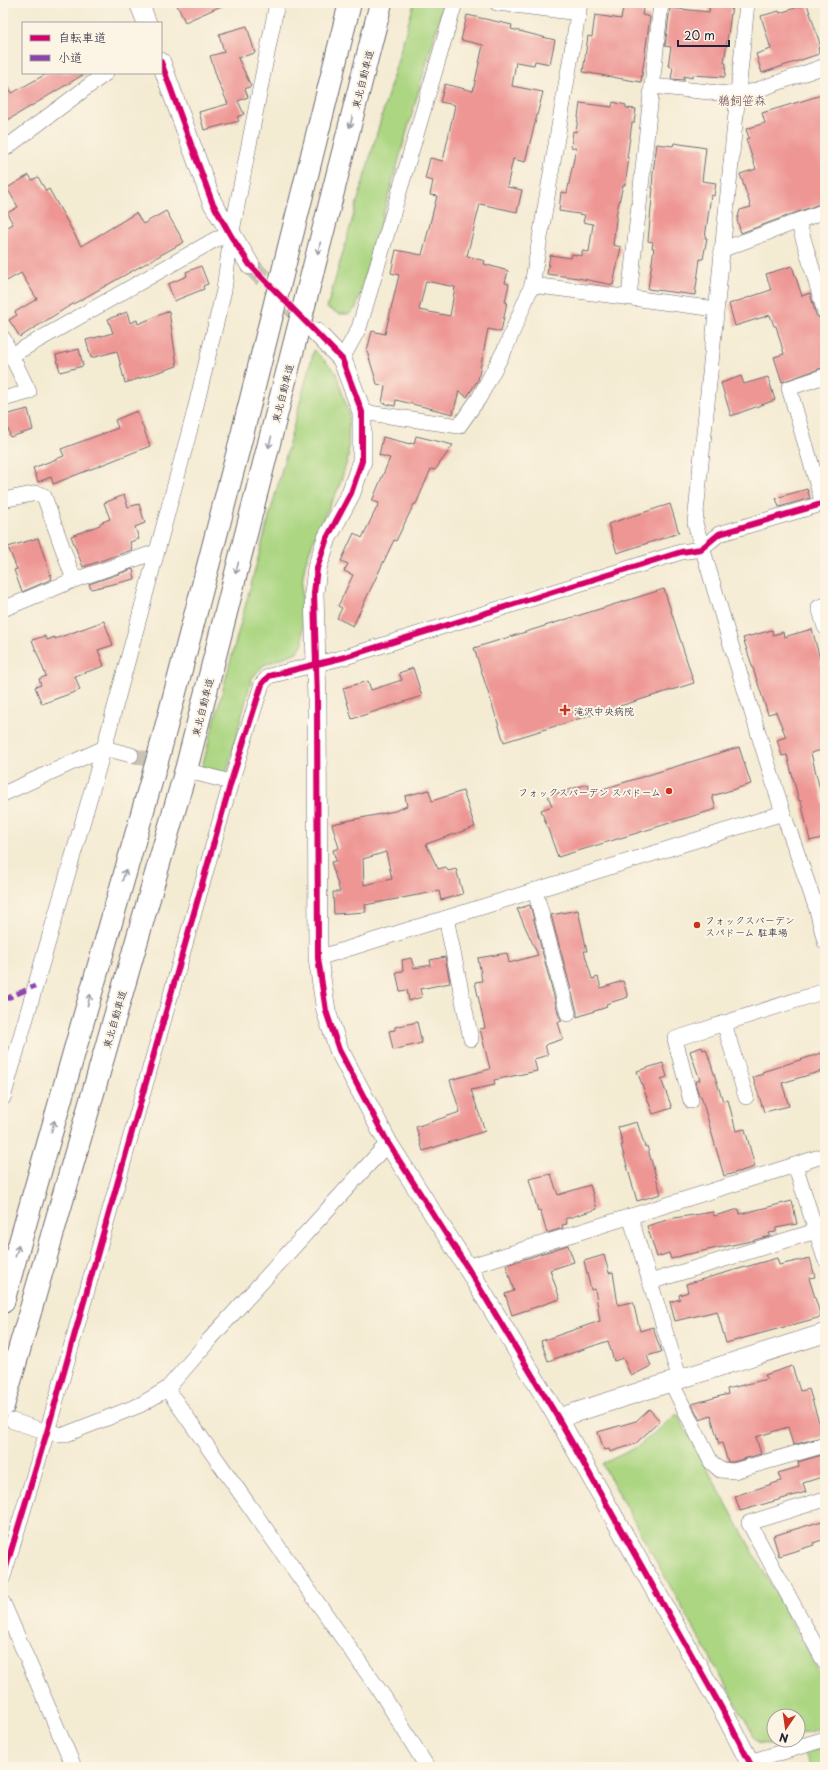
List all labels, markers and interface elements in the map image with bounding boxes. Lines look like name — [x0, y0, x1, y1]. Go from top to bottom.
legend — [22, 22, 162, 74]
scale bar — [678, 22, 729, 48]
text: 20 m — [684, 26, 715, 44]
text: 自転車道 — [58, 28, 106, 46]
text: 小道 — [58, 48, 82, 66]
street label: 東北自動車道 — [347, 48, 377, 110]
district label: 鵜飼笹森 — [718, 91, 766, 109]
one-way arrow — [347, 115, 354, 128]
one-way arrow — [315, 241, 322, 254]
street label: 東北自動車道 — [267, 362, 297, 424]
one-way arrow — [266, 435, 273, 448]
one-way arrow — [233, 561, 241, 574]
street label: 東北自動車道 — [187, 676, 217, 738]
place label: 滝沢中央病院 — [574, 703, 634, 718]
marker: 滝沢中央病院 — [559, 704, 571, 716]
place label: フォックスバーデン スパドーム — [518, 784, 661, 799]
marker: フォックスバーデン スパドーム — [664, 786, 674, 796]
one-way arrow — [121, 869, 128, 882]
place label: フォックスバーデン スパドーム 駐車場 — [705, 912, 795, 939]
marker: フォックスバーデン スパドーム 駐車場 — [692, 920, 702, 930]
street label: 東北自動車道 — [99, 988, 129, 1050]
one-way arrow — [86, 994, 93, 1007]
one-way arrow — [50, 1119, 57, 1132]
one-way arrow — [14, 1244, 22, 1257]
north arrow — [766, 1708, 806, 1748]
text: N — [777, 1729, 790, 1747]

